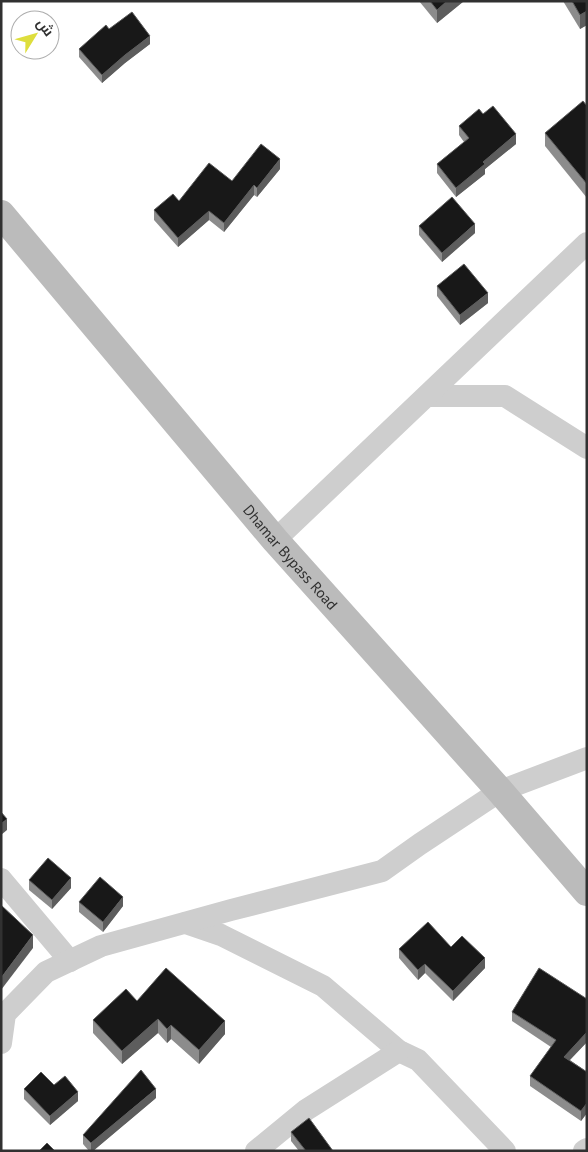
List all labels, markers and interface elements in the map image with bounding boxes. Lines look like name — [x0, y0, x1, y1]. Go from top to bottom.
north arrow — [10, 10, 60, 60]
text: ش — [33, 15, 58, 40]
street label: Dhamar Bypass Road — [239, 500, 342, 613]

